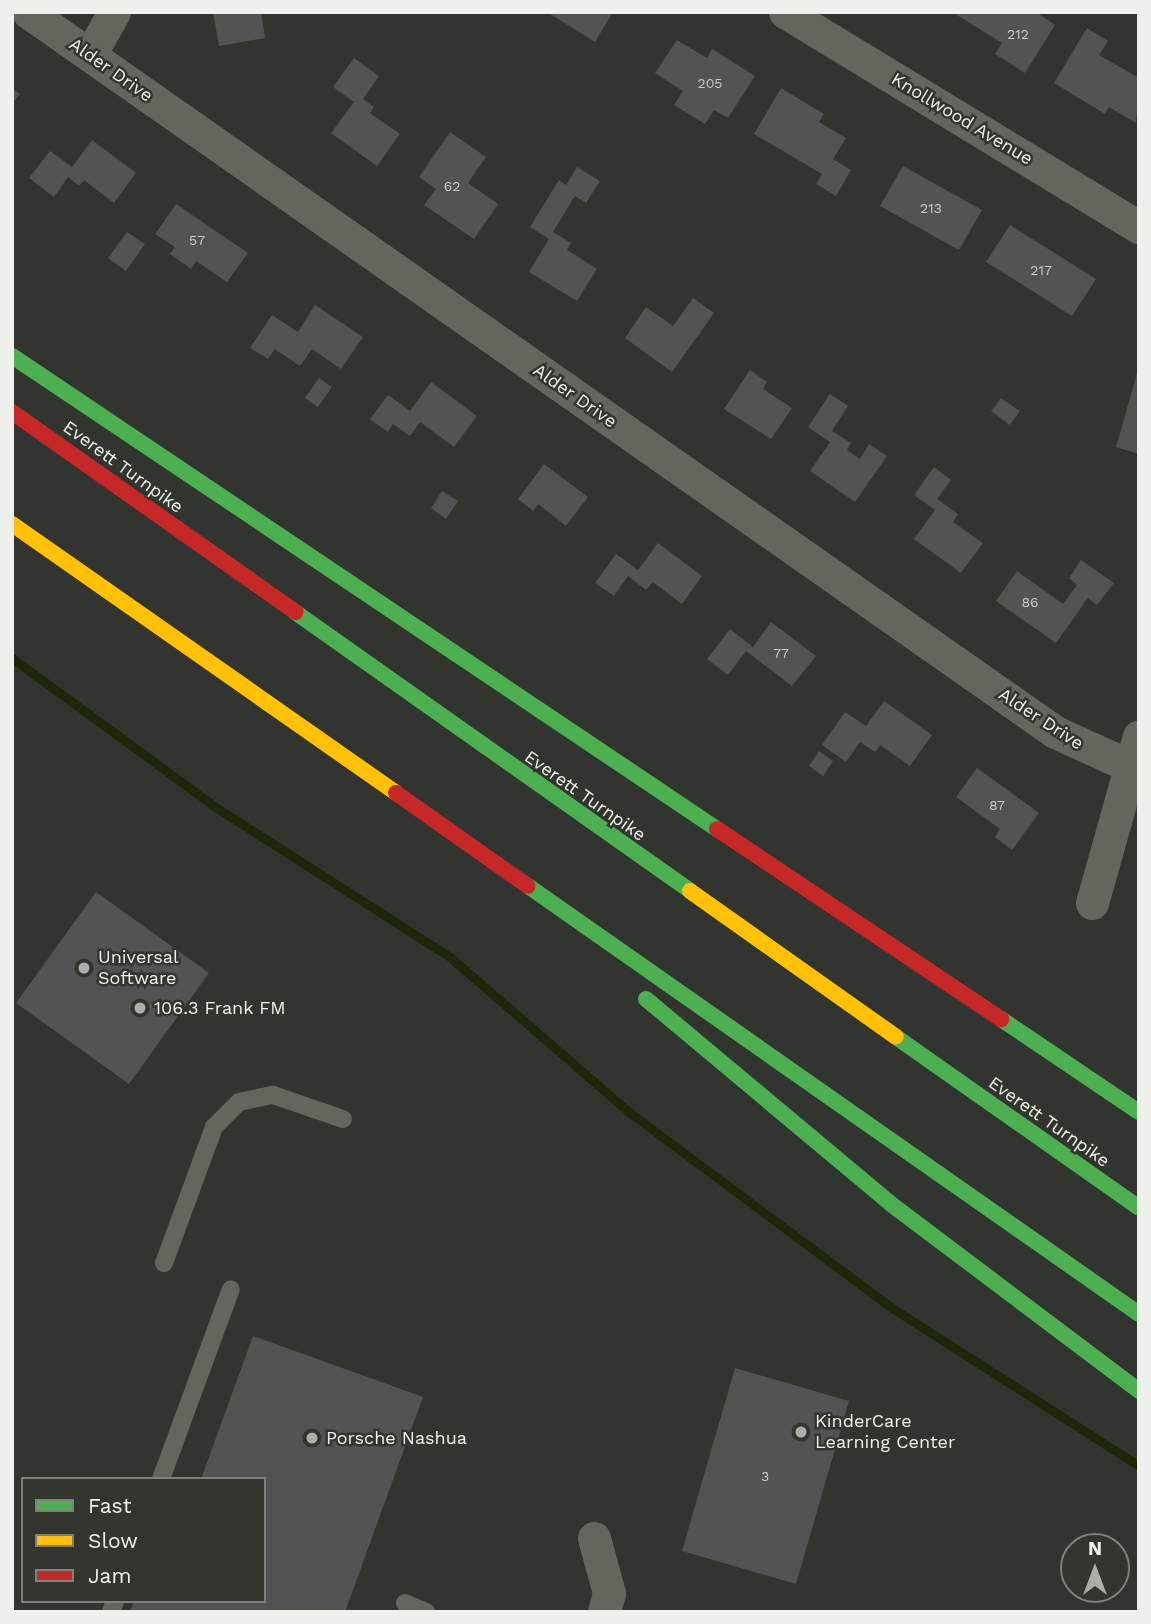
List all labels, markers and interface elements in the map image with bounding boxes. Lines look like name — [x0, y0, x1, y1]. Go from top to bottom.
house number: 212 — [1007, 26, 1029, 42]
street label: Alder Drive — [65, 33, 157, 107]
street label: Knollwood Avenue — [887, 68, 1037, 170]
house number: 205 — [697, 75, 723, 91]
house number: 62 — [444, 178, 460, 194]
house number: 213 — [920, 200, 942, 216]
house number: 57 — [189, 232, 205, 248]
house number: 217 — [1030, 262, 1052, 278]
street label: Alder Drive — [529, 359, 621, 433]
street label: Everett Turnpike — [59, 416, 187, 518]
house number: 86 — [1021, 594, 1039, 610]
house number: 77 — [773, 645, 789, 661]
street label: Alder Drive — [994, 683, 1088, 755]
street label: Everett Turnpike — [520, 746, 650, 846]
house number: 87 — [989, 797, 1005, 813]
place label: Universal Software — [98, 947, 178, 990]
marker: Universal Software — [76, 960, 92, 976]
place label: 106.3 Frank FM — [154, 997, 286, 1019]
marker: 106.3 Frank FM — [132, 1000, 148, 1016]
street label: Everett Turnpike — [984, 1072, 1114, 1172]
place label: KinderCare Learning Center — [815, 1411, 955, 1454]
marker: KinderCare Learning Center — [793, 1424, 809, 1440]
place label: Porsche Nashua — [326, 1427, 467, 1449]
marker: Porsche Nashua — [304, 1430, 320, 1446]
house number: 3 — [761, 1468, 769, 1484]
legend — [21, 1477, 266, 1603]
text: Fast — [88, 1493, 132, 1518]
text: Slow — [88, 1528, 138, 1553]
north arrow — [1060, 1533, 1130, 1603]
text: N — [1088, 1537, 1102, 1560]
text: Jam — [88, 1563, 131, 1588]

